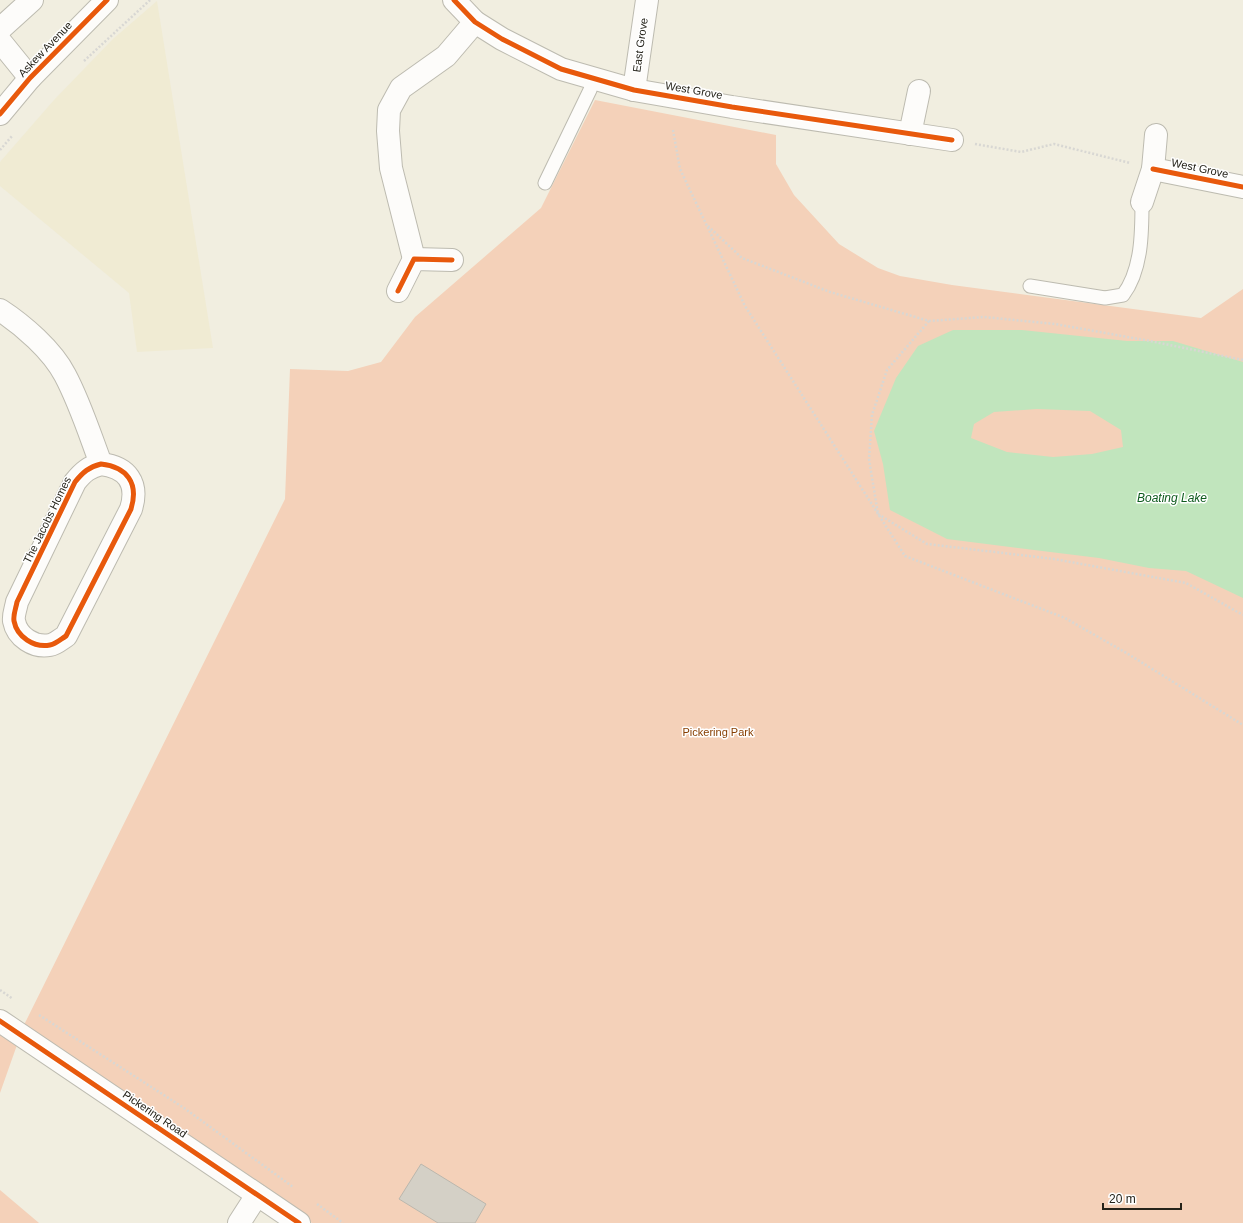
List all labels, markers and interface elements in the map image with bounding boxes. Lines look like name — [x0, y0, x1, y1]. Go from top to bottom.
street label: East Grove — [630, 17, 650, 73]
street label: Askew Avenue — [16, 19, 74, 79]
street label: West Grove — [664, 79, 724, 101]
street label: West Grove — [1170, 156, 1230, 180]
street label: The Jacobs Homes — [21, 474, 73, 565]
water label: Boating Lake — [1137, 491, 1207, 505]
park label: Pickering Park — [683, 726, 754, 738]
street label: Pickering Road — [121, 1088, 189, 1140]
scale bar — [1103, 1185, 1181, 1211]
text: 20 m — [1109, 1192, 1136, 1206]

